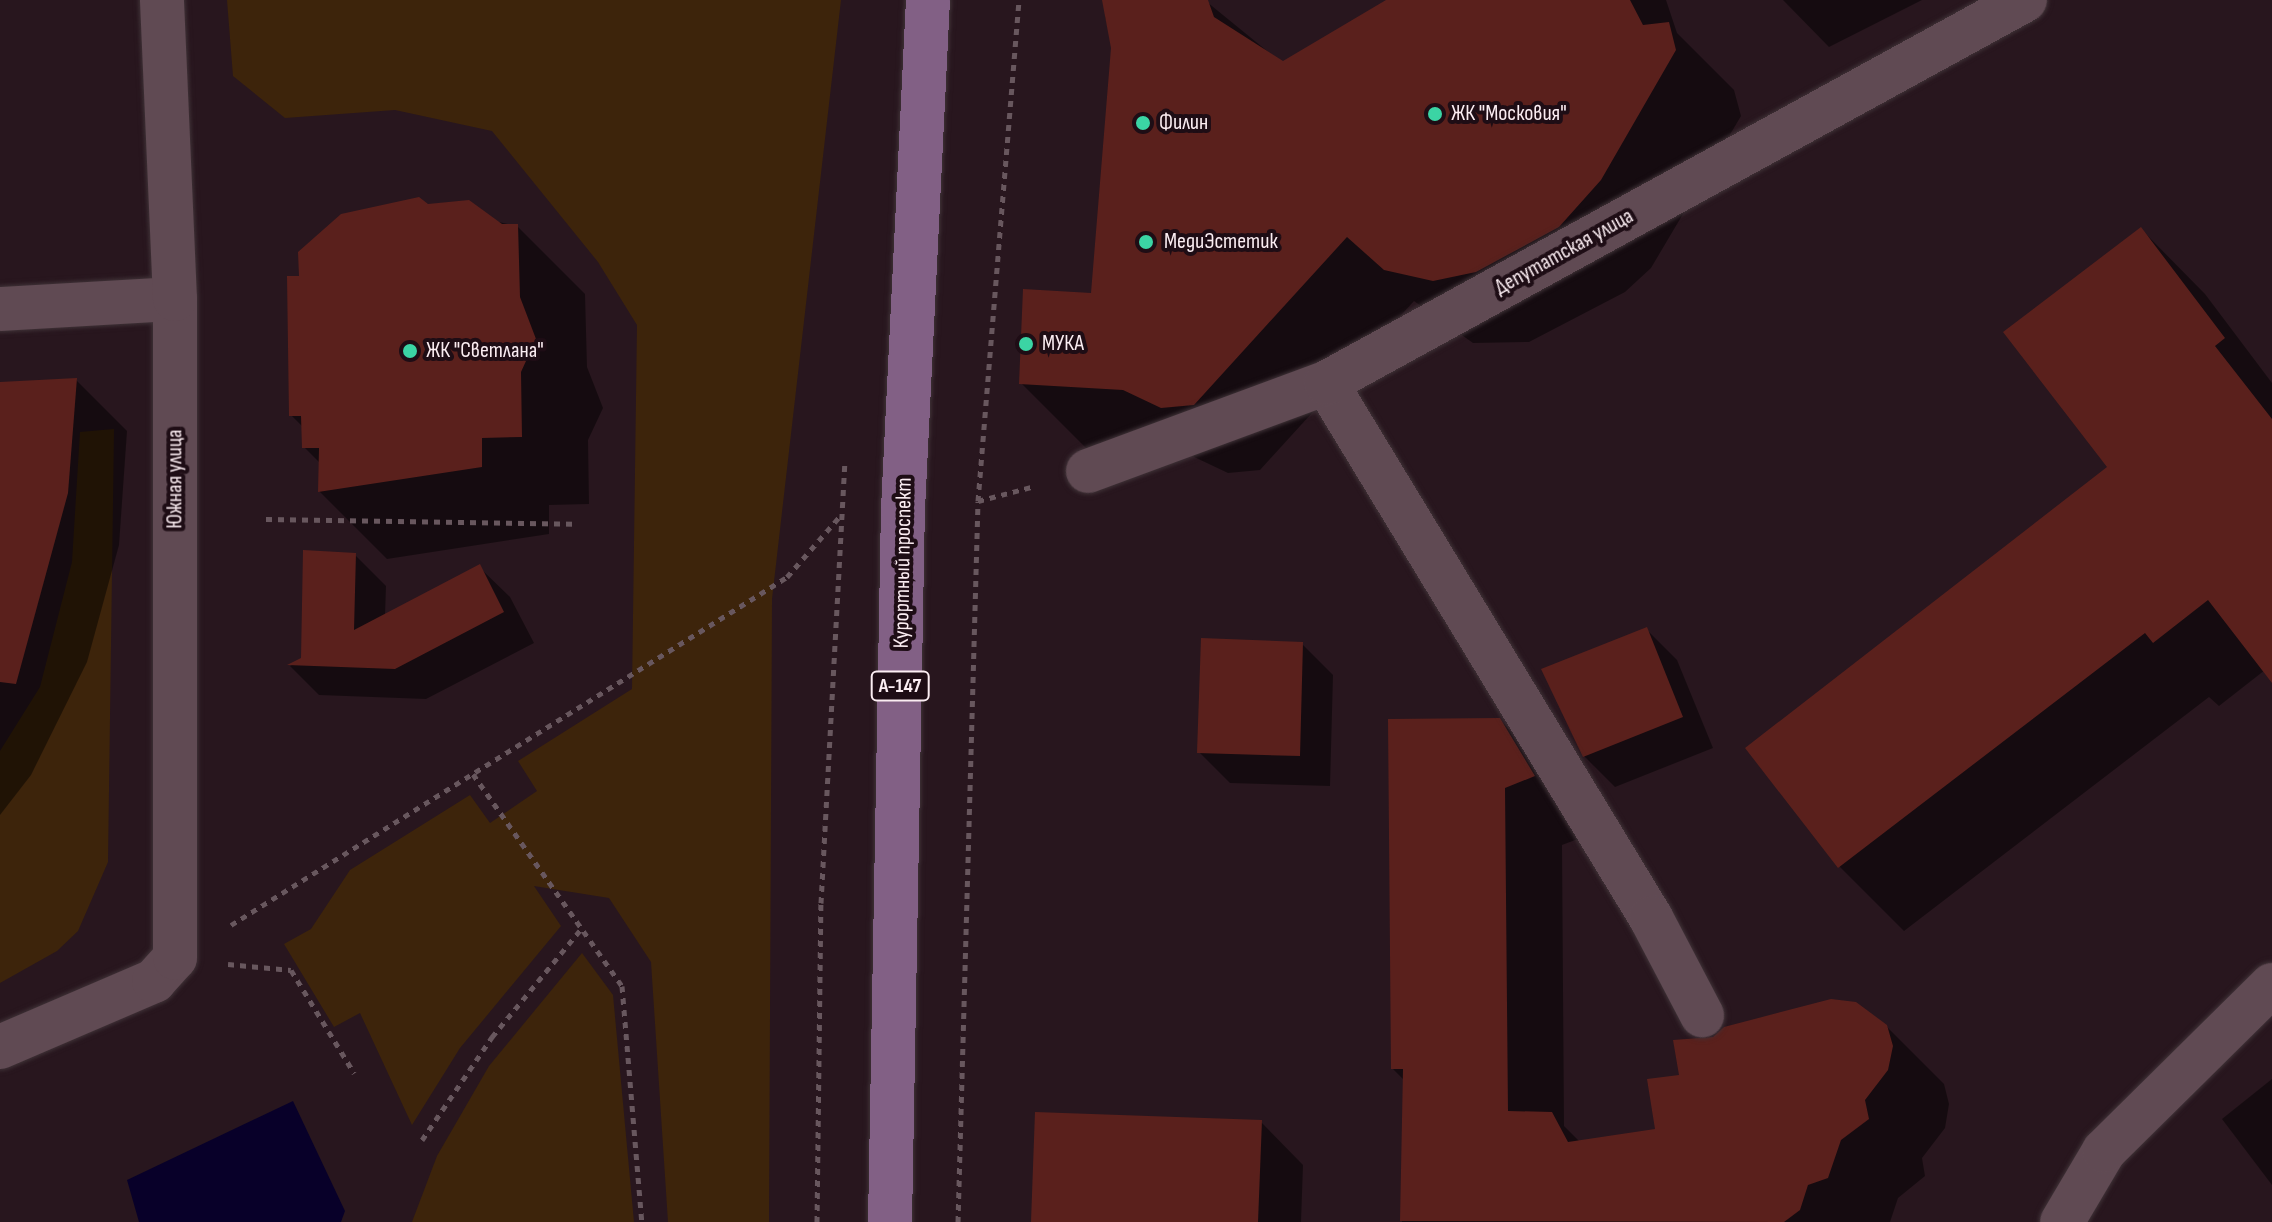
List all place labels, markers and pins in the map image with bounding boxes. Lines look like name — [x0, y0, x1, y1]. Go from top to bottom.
place label: ЖК "Московия" — [1451, 101, 1567, 127]
marker: ЖК "Московия" — [1426, 105, 1444, 123]
place label: Филин — [1159, 110, 1208, 136]
marker: Филин — [1134, 114, 1152, 132]
place label: МедиЭстетик — [1164, 229, 1278, 255]
marker: МедиЭстетик — [1135, 231, 1157, 253]
place label: МУКА — [1042, 331, 1084, 357]
marker: МУКА — [1017, 335, 1035, 353]
place label: ЖК "Светлана" — [426, 338, 544, 364]
marker: ЖК "Светлана" — [401, 342, 419, 360]

